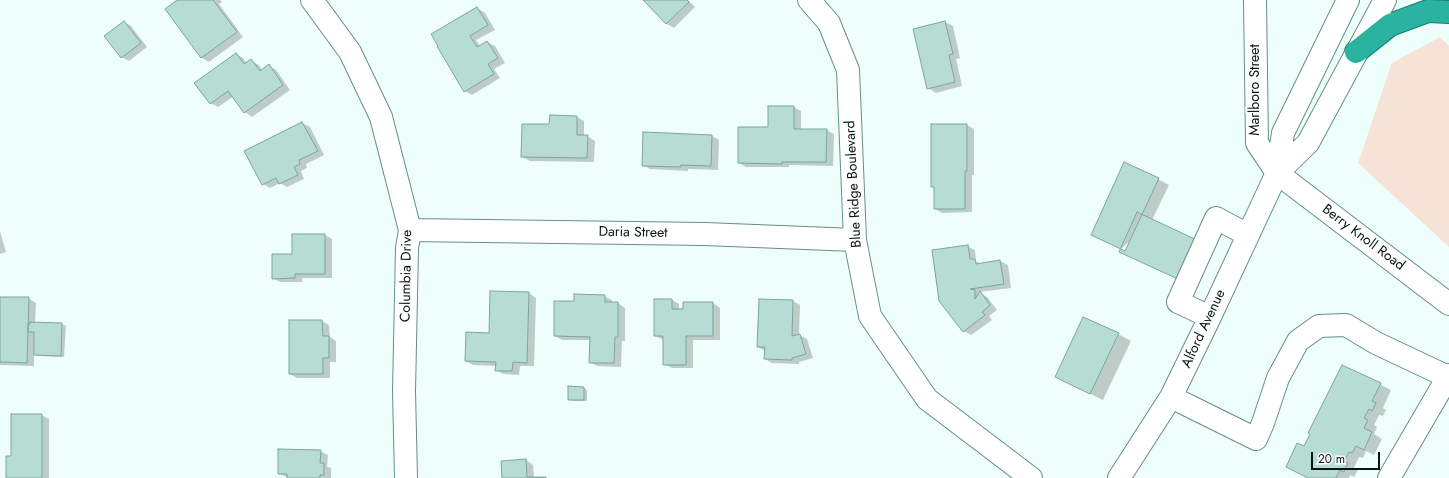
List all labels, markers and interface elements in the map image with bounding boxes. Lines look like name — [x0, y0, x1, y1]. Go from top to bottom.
street label: Marlboro Street — [1248, 44, 1264, 136]
street label: Blue Ridge Boulevard — [842, 120, 866, 248]
street label: Berry Knoll Road — [1318, 201, 1408, 275]
street label: Daria Street — [598, 224, 668, 242]
street label: Columbia Drive — [398, 230, 416, 322]
street label: Alford Avenue — [1178, 287, 1230, 371]
scale bar — [1313, 444, 1382, 470]
text: 20 m — [1318, 450, 1345, 468]

